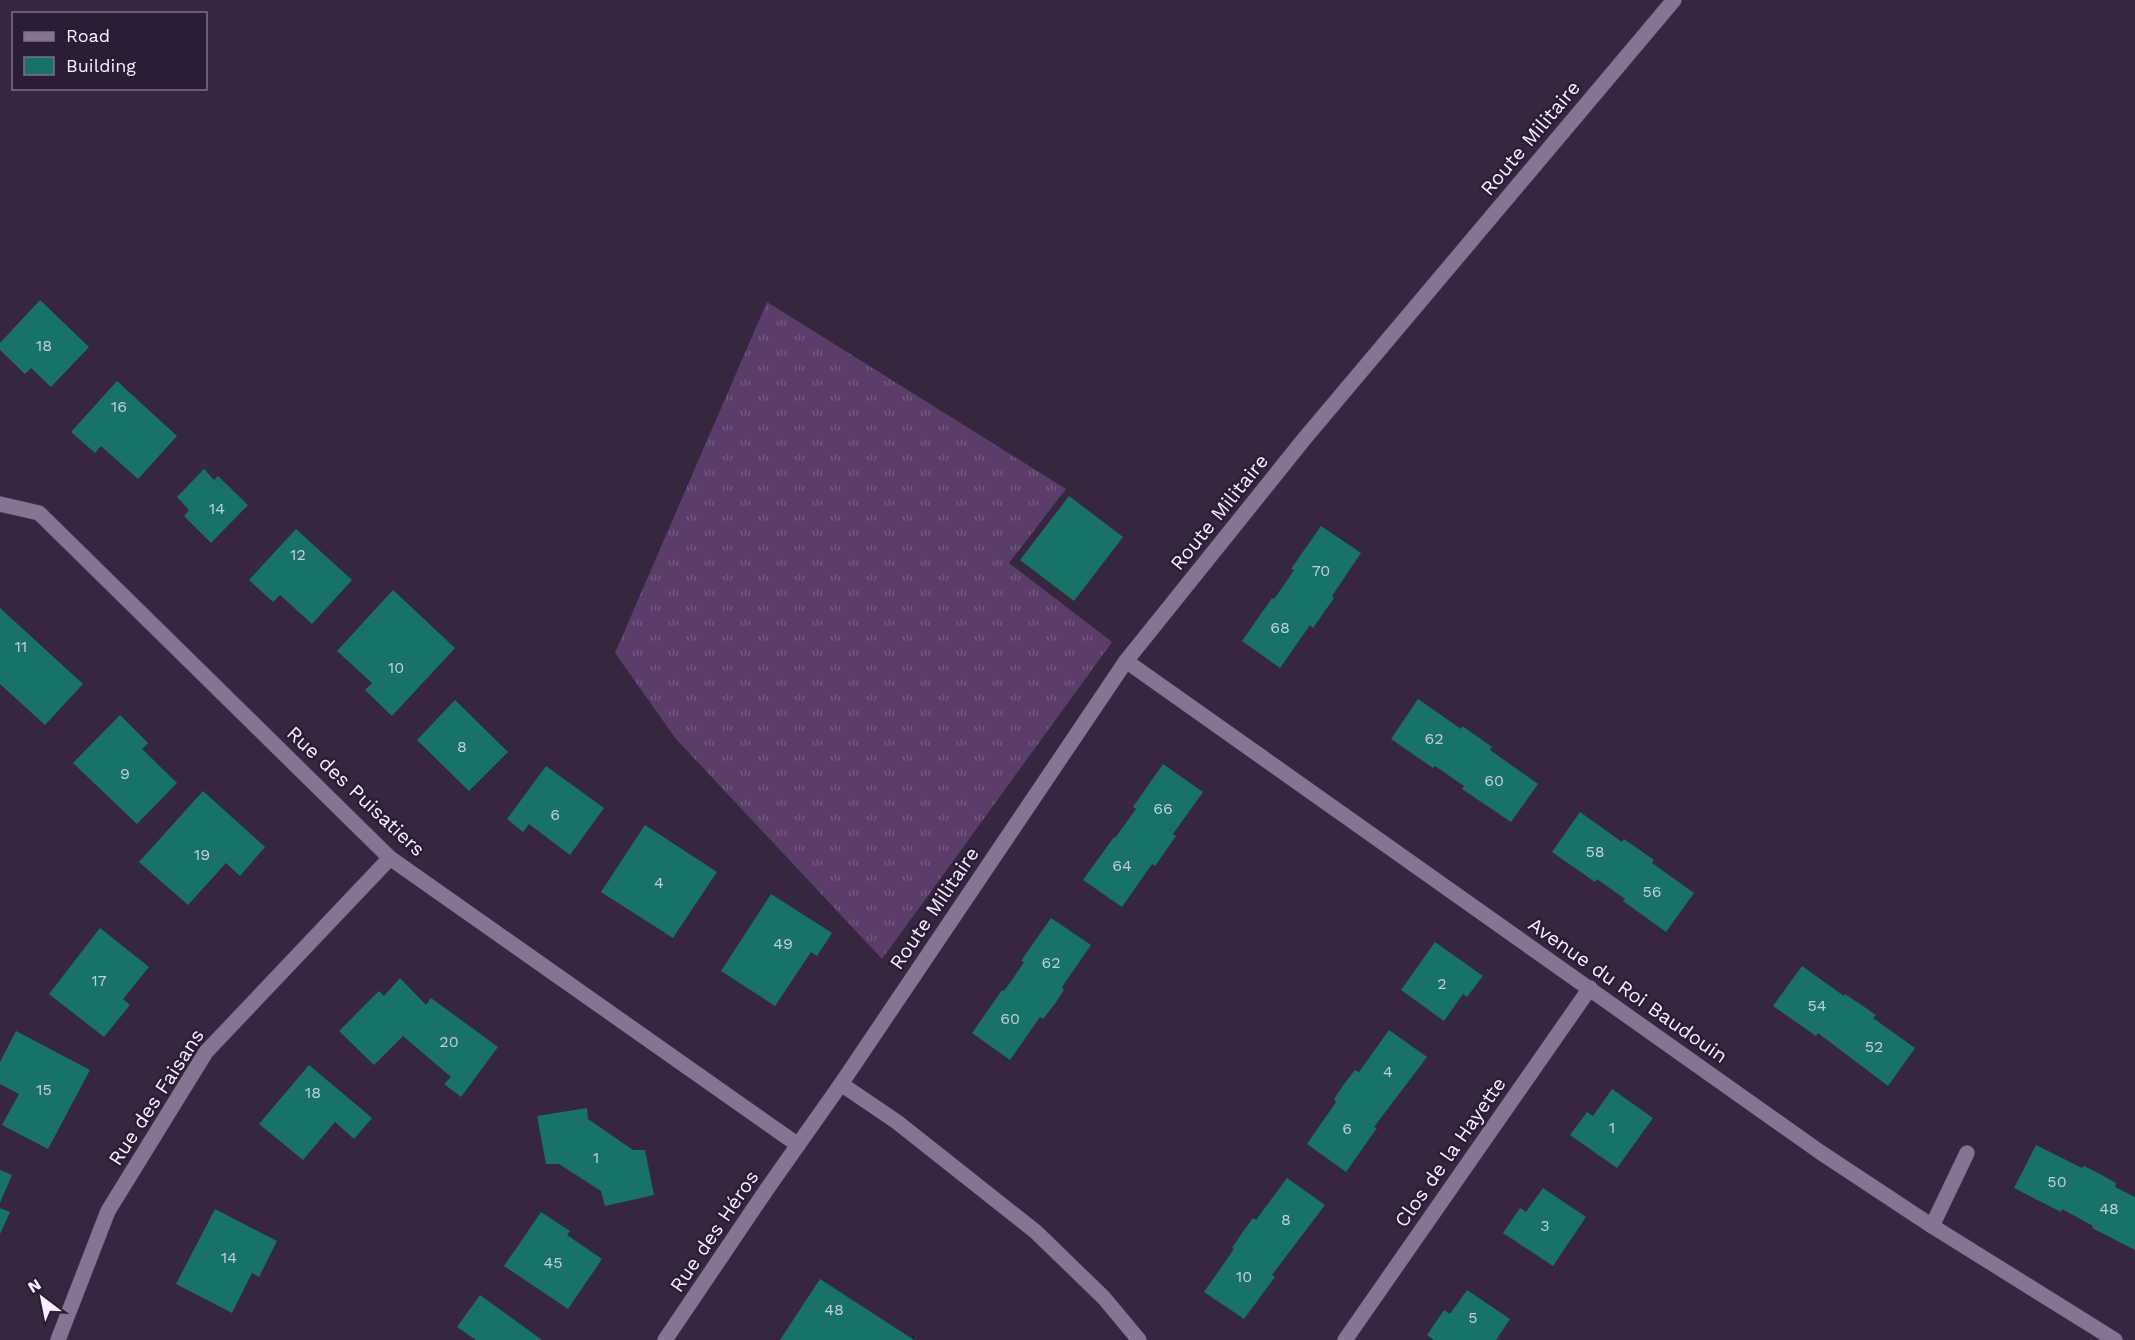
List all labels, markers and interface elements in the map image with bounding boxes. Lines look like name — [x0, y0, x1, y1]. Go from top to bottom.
legend — [12, 12, 207, 90]
text: Road — [66, 25, 110, 46]
text: Building — [66, 55, 136, 76]
street label: Route Militaire — [1475, 76, 1585, 200]
house number: 18 — [36, 336, 52, 355]
house number: 16 — [111, 397, 127, 416]
street label: Route Militaire — [1165, 449, 1273, 575]
house number: 14 — [209, 499, 225, 518]
house number: 12 — [290, 545, 306, 564]
house number: 70 — [1312, 561, 1330, 580]
house number: 68 — [1270, 618, 1290, 637]
house number: 11 — [15, 637, 27, 656]
house number: 10 — [388, 658, 404, 677]
street label: Rue des Puisatiers — [282, 721, 430, 861]
house number: 62 — [1424, 729, 1444, 748]
house number: 8 — [457, 737, 467, 756]
house number: 9 — [120, 764, 130, 783]
house number: 60 — [1484, 771, 1504, 790]
house number: 66 — [1153, 799, 1173, 818]
house number: 6 — [550, 805, 560, 824]
street label: Route Militaire — [884, 842, 984, 974]
house number: 58 — [1585, 842, 1605, 861]
house number: 19 — [194, 845, 210, 864]
house number: 64 — [1112, 856, 1132, 875]
house number: 4 — [654, 873, 664, 892]
house number: 56 — [1642, 882, 1662, 901]
street label: Avenue du Roi Baudouin — [1524, 912, 1732, 1068]
house number: 49 — [773, 934, 793, 953]
house number: 62 — [1041, 953, 1061, 972]
house number: 17 — [91, 971, 107, 990]
house number: 2 — [1437, 974, 1447, 993]
house number: 54 — [1807, 996, 1827, 1015]
house number: 60 — [1000, 1009, 1020, 1028]
street label: Rue des Faisans — [103, 1024, 209, 1170]
house number: 20 — [439, 1032, 459, 1051]
house number: 52 — [1865, 1037, 1883, 1056]
house number: 4 — [1383, 1062, 1393, 1081]
street label: Clos de la Hayette — [1389, 1072, 1511, 1232]
house number: 15 — [36, 1080, 52, 1099]
house number: 18 — [305, 1083, 321, 1102]
house number: 1 — [1609, 1118, 1615, 1137]
house number: 6 — [1342, 1119, 1352, 1138]
house number: 1 — [593, 1148, 599, 1167]
street label: Rue des Héros — [664, 1166, 764, 1296]
house number: 50 — [2047, 1172, 2067, 1191]
house number: 48 — [2099, 1199, 2119, 1218]
house number: 8 — [1281, 1210, 1291, 1229]
house number: 3 — [1540, 1216, 1550, 1235]
house number: 14 — [221, 1248, 237, 1267]
house number: 45 — [543, 1253, 563, 1272]
house number: 10 — [1236, 1267, 1252, 1286]
north arrow — [12, 1268, 72, 1328]
text: N — [24, 1275, 44, 1297]
house number: 48 — [824, 1300, 844, 1319]
house number: 5 — [1468, 1308, 1478, 1327]

